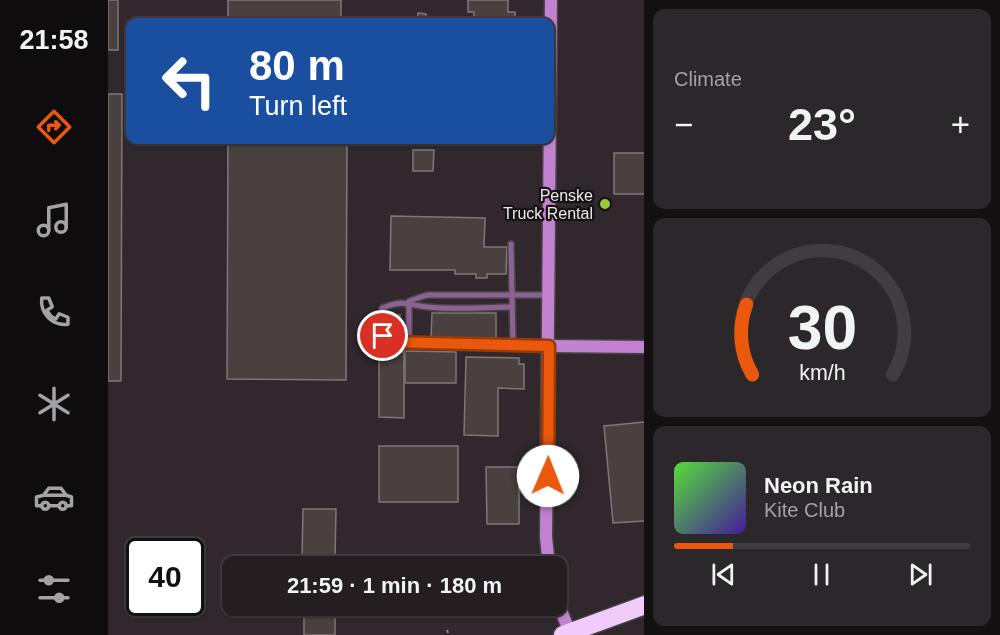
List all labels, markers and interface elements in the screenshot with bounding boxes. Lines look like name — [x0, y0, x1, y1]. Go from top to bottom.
text: 21:58 — [19, 25, 89, 55]
icon: left — [150, 42, 228, 120]
text: 80 m — [249, 42, 345, 89]
text: Climate — [674, 68, 742, 90]
text: Turn left — [249, 91, 347, 121]
text: 23° — [788, 99, 856, 150]
icon: directions — [33, 106, 75, 148]
text: − — [674, 106, 693, 143]
text: + — [951, 106, 970, 143]
place label: Penske Truck Rental — [503, 187, 593, 222]
marker: Penske Truck Rental — [598, 197, 612, 211]
icon: music — [33, 199, 75, 241]
icon: phone — [33, 291, 75, 333]
text: 30 — [787, 293, 857, 362]
pin — [357, 310, 408, 361]
icon: arrive — [366, 319, 399, 352]
text: km/h — [799, 361, 845, 385]
icon: climate — [33, 383, 75, 425]
position arrow — [516, 444, 580, 508]
text: Neon Rain — [764, 473, 873, 498]
icon: car — [33, 476, 75, 518]
text: Kite Club — [764, 499, 845, 521]
speed limit sign: 40 — [126, 538, 204, 616]
icon: previous — [707, 558, 740, 591]
icon: pause — [805, 558, 838, 591]
icon: next — [904, 558, 937, 591]
icon: filters — [33, 568, 75, 610]
text: 21:59 · 1 min · 180 m — [287, 573, 502, 598]

